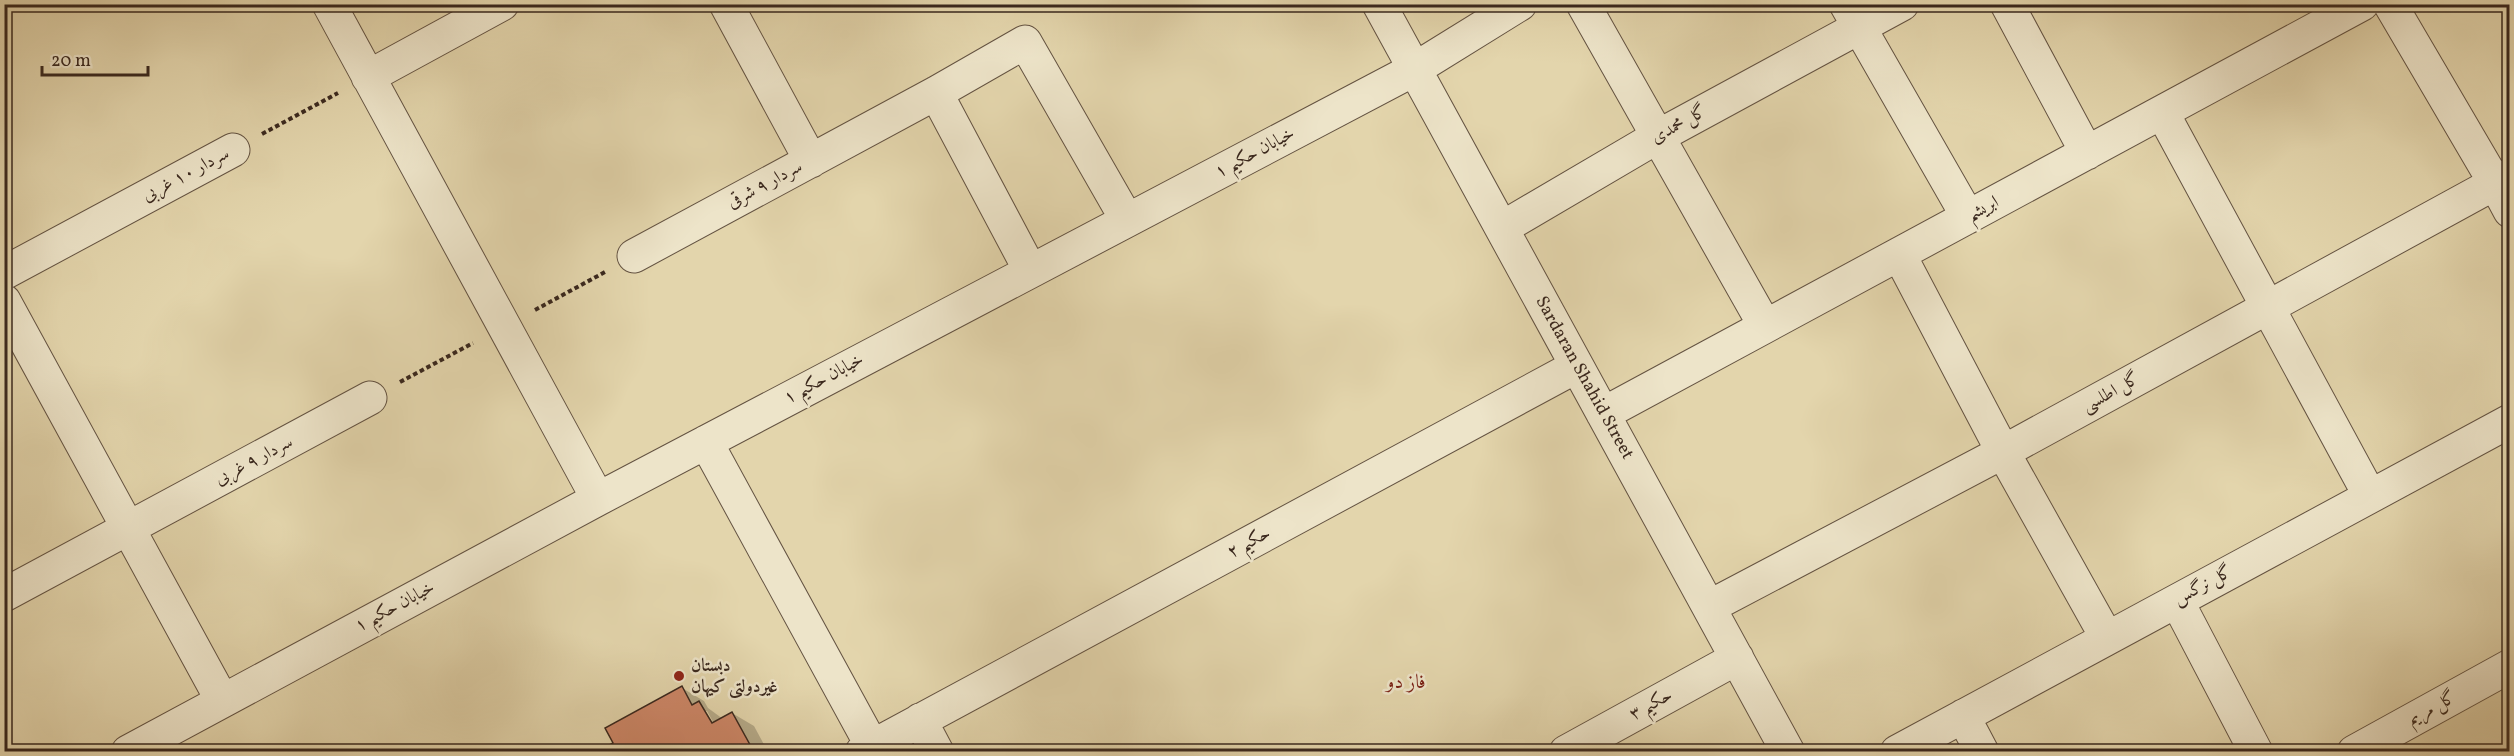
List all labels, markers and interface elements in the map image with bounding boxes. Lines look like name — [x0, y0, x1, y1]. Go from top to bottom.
scale bar — [42, 39, 148, 77]
text: 20 m — [51, 49, 91, 74]
street label: گل محمدی — [1647, 99, 1711, 151]
street label: خیابان حکیم ۱ — [1211, 121, 1301, 188]
street label: سردار ۱۰ غربی — [138, 142, 234, 208]
street label: سردار ۹ شرقی — [723, 155, 807, 215]
street label: ابریشم — [1962, 190, 2006, 231]
street label: Sardaran Shahid Street — [1529, 292, 1639, 464]
street label: خیابان حکیم ۱ — [780, 347, 870, 414]
street label: گل اطلسی — [2078, 367, 2144, 419]
street label: سردار ۹ غربی — [211, 430, 297, 492]
street label: حکیم ۲ — [1223, 521, 1277, 568]
street label: گل نرگس — [2169, 560, 2237, 612]
street label: خیابان حکیم ۱ — [351, 575, 441, 642]
place label: دبستان غیردولتی کیهان — [691, 654, 778, 700]
marker: دبستان غیردولتی کیهان — [672, 669, 686, 683]
district label: فاز دو — [1384, 669, 1426, 697]
street label: حکیم ۳ — [1625, 683, 1679, 731]
street label: گل مریم — [2403, 685, 2462, 734]

